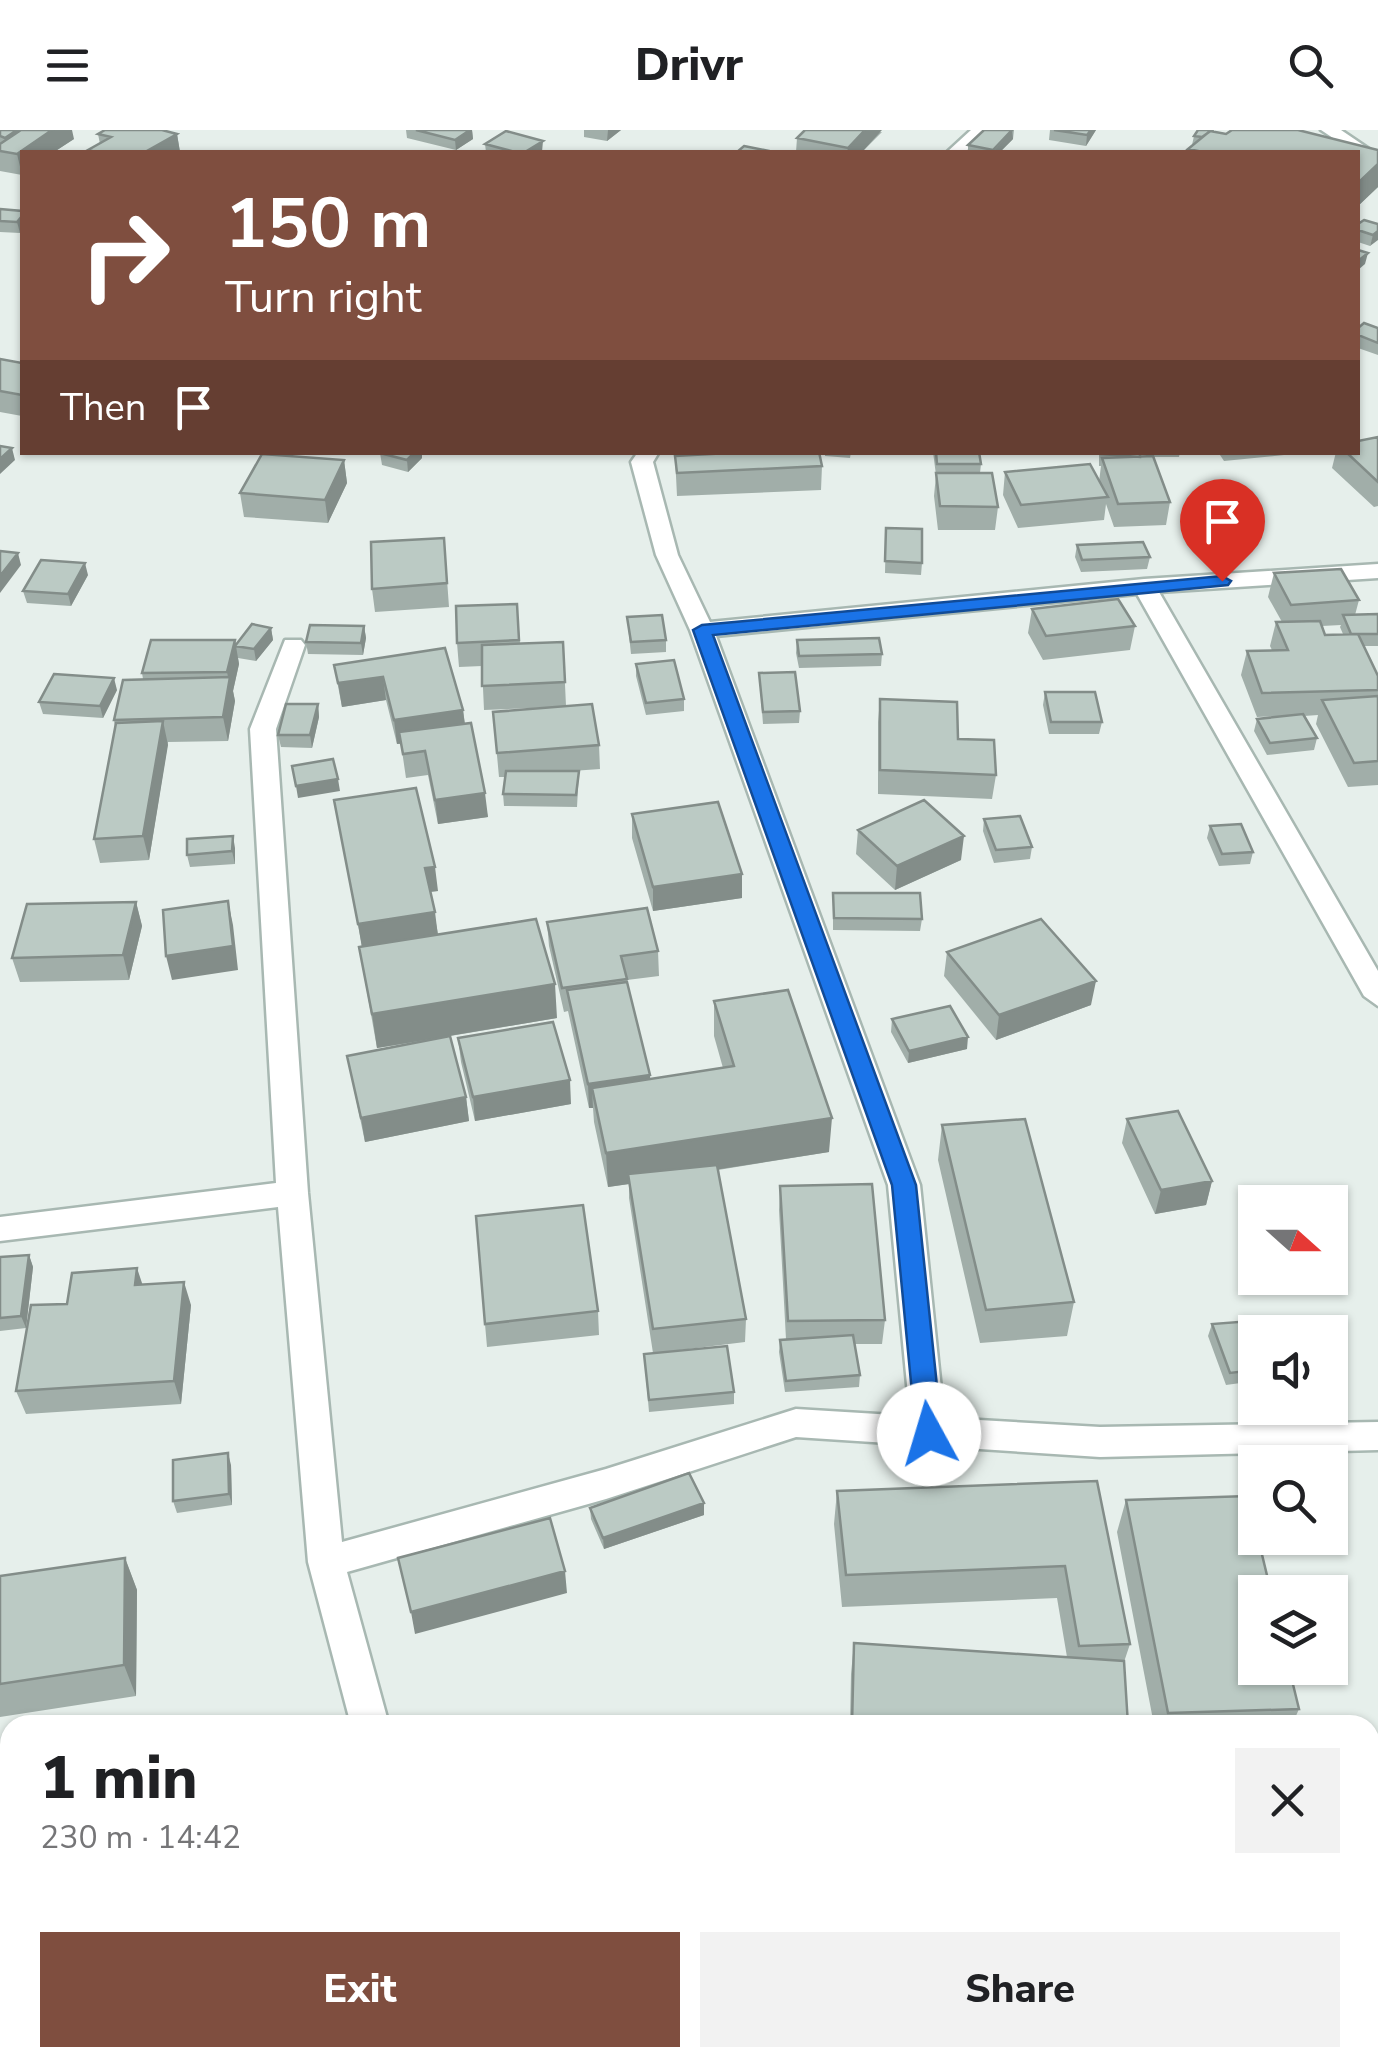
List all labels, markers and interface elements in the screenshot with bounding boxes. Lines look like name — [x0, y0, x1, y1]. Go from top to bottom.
text: Drivr — [635, 35, 743, 96]
icon: menu — [40, 38, 95, 93]
icon: search — [1283, 38, 1338, 93]
text: 150 m — [225, 176, 431, 272]
icon: right — [60, 190, 190, 320]
text: Turn right — [225, 267, 422, 328]
icon: arrive — [166, 380, 221, 435]
text: Then — [60, 382, 146, 433]
pin — [1180, 479, 1265, 582]
icon: arrive — [1195, 494, 1250, 549]
north arrow — [1238, 1185, 1348, 1295]
map controls — [1238, 1185, 1348, 1685]
button: sound — [1238, 1315, 1348, 1425]
position arrow — [877, 1382, 981, 1486]
button: search — [1238, 1445, 1348, 1555]
button: layers — [1238, 1575, 1348, 1685]
text: 1 min — [40, 1737, 198, 1819]
button: close — [1235, 1748, 1340, 1853]
text: 230 m · 14:42 — [40, 1816, 241, 1859]
button: Exit — [40, 1932, 680, 2047]
button: Share — [700, 1932, 1340, 2047]

